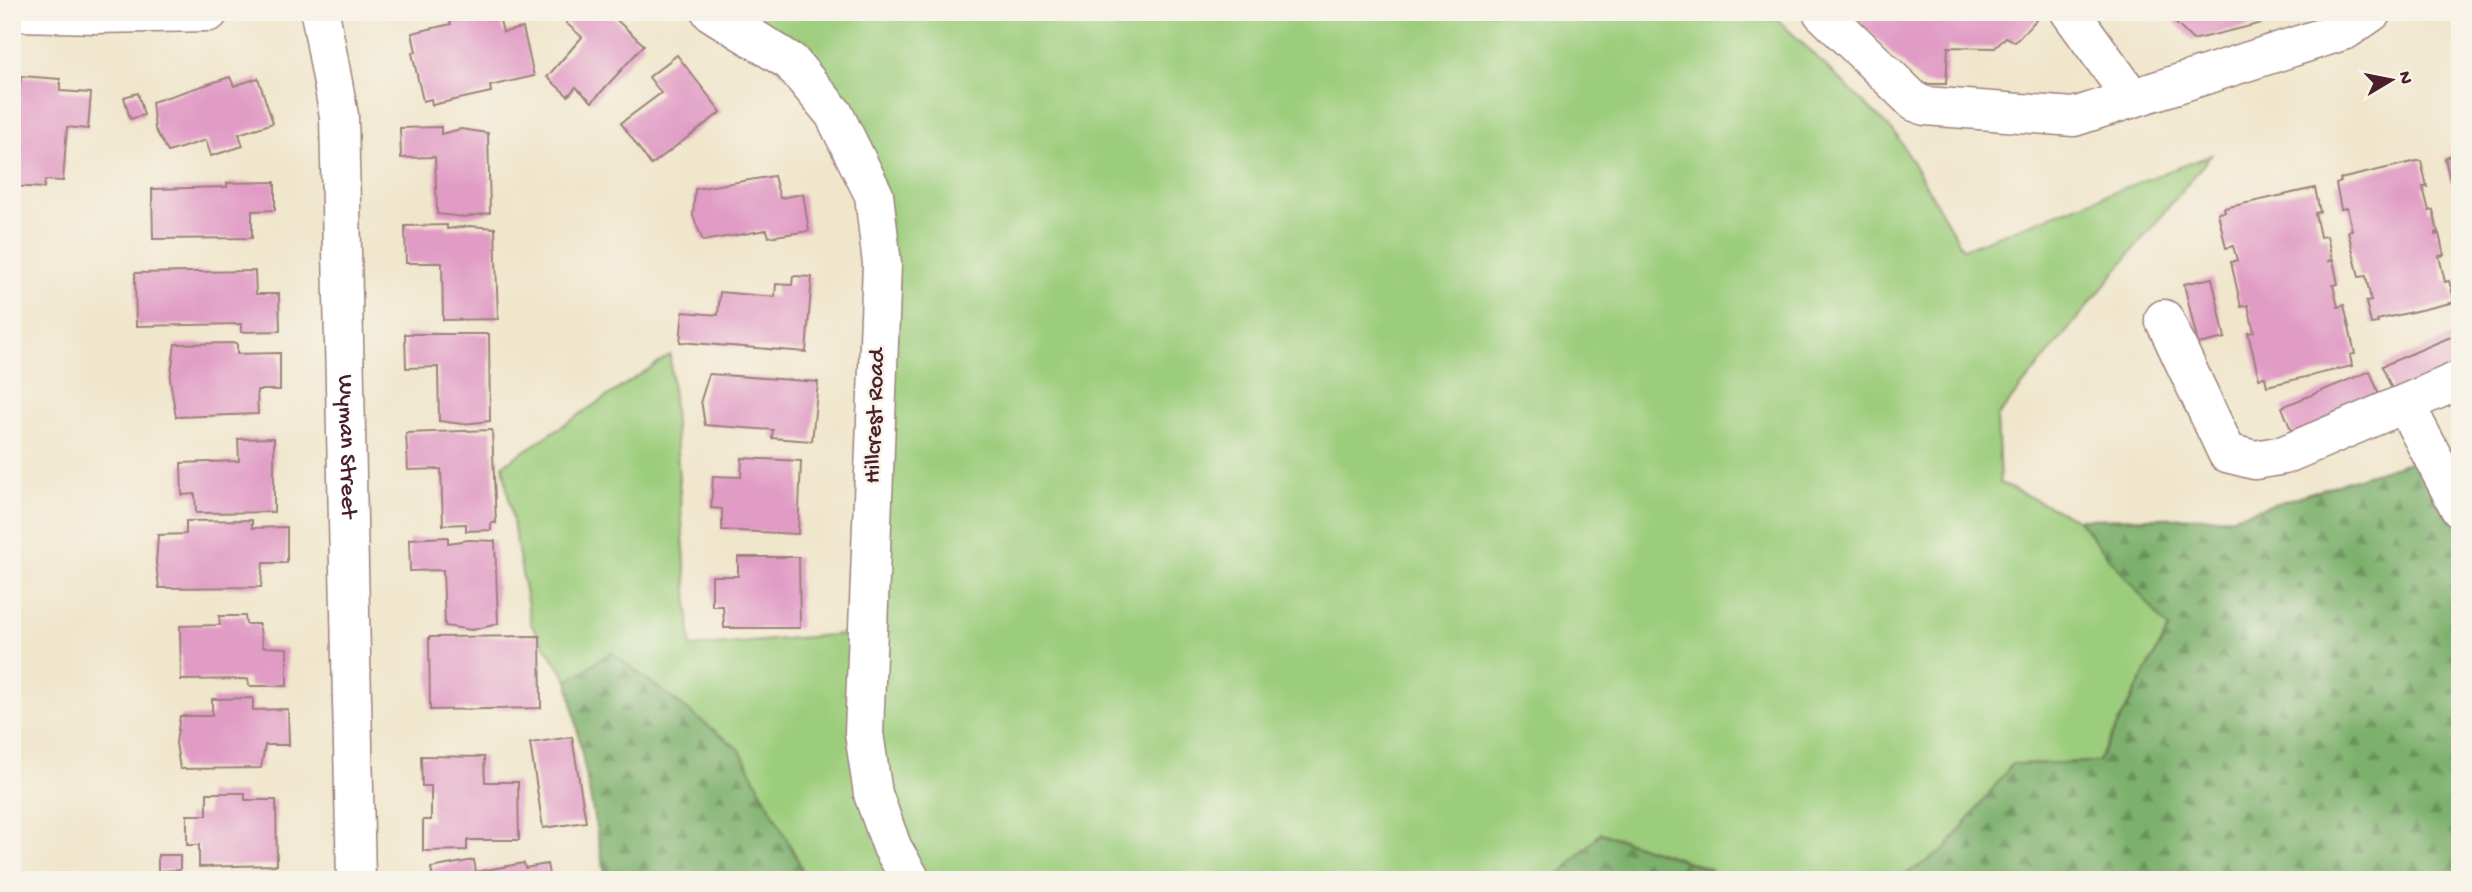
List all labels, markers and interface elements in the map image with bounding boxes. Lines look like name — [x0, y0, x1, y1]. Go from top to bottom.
north arrow — [2356, 46, 2426, 116]
text: N — [2392, 70, 2417, 86]
street label: Hillcrest Road — [859, 346, 893, 484]
street label: Wyman Street — [330, 374, 362, 521]

